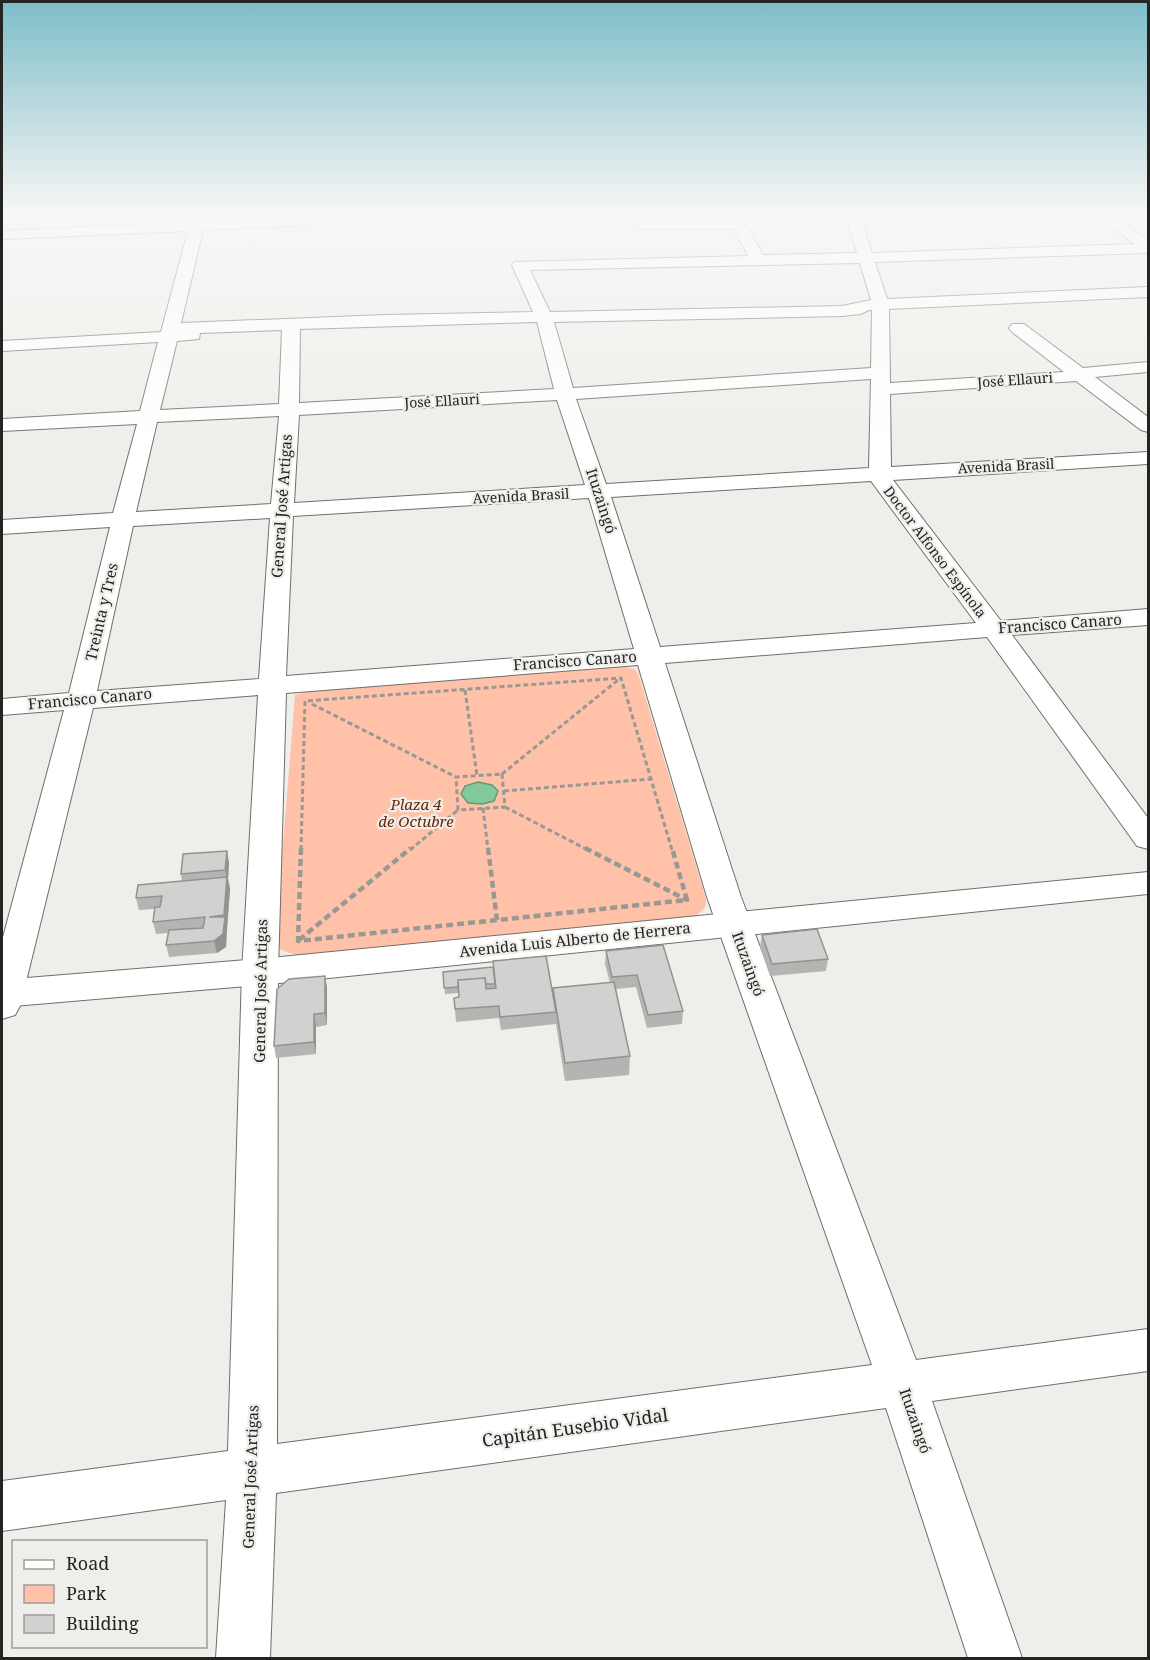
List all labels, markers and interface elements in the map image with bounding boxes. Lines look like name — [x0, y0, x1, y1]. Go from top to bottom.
street label: José Ellauri — [976, 367, 1054, 392]
street label: José Ellauri — [403, 389, 481, 412]
street label: General José Artigas — [266, 433, 296, 578]
street label: Avenida Brasil — [957, 453, 1055, 478]
street label: Ituzaingó — [582, 465, 622, 536]
street label: Doctor Alfonso Espínola — [880, 482, 991, 622]
street label: Avenida Brasil — [472, 483, 570, 508]
street label: Treinta y Tres — [80, 561, 122, 663]
street label: Francisco Canaro — [997, 609, 1123, 637]
street label: Francisco Canaro — [512, 646, 638, 674]
street label: Francisco Canaro — [27, 683, 153, 713]
park label: Plaza 4 de Octubre — [378, 794, 454, 831]
street label: Avenida Luis Alberto de Herrera — [458, 917, 692, 961]
street label: General José Artigas — [249, 919, 271, 1063]
street label: Ituzaingó — [728, 928, 770, 999]
street label: Ituzaingó — [895, 1385, 936, 1456]
street label: Capitán Eusebio Vidal — [480, 1402, 670, 1452]
street label: General José Artigas — [237, 1404, 263, 1549]
legend — [12, 1540, 207, 1648]
text: Road — [66, 1551, 109, 1575]
text: Park — [66, 1581, 106, 1605]
text: Building — [66, 1611, 139, 1635]

